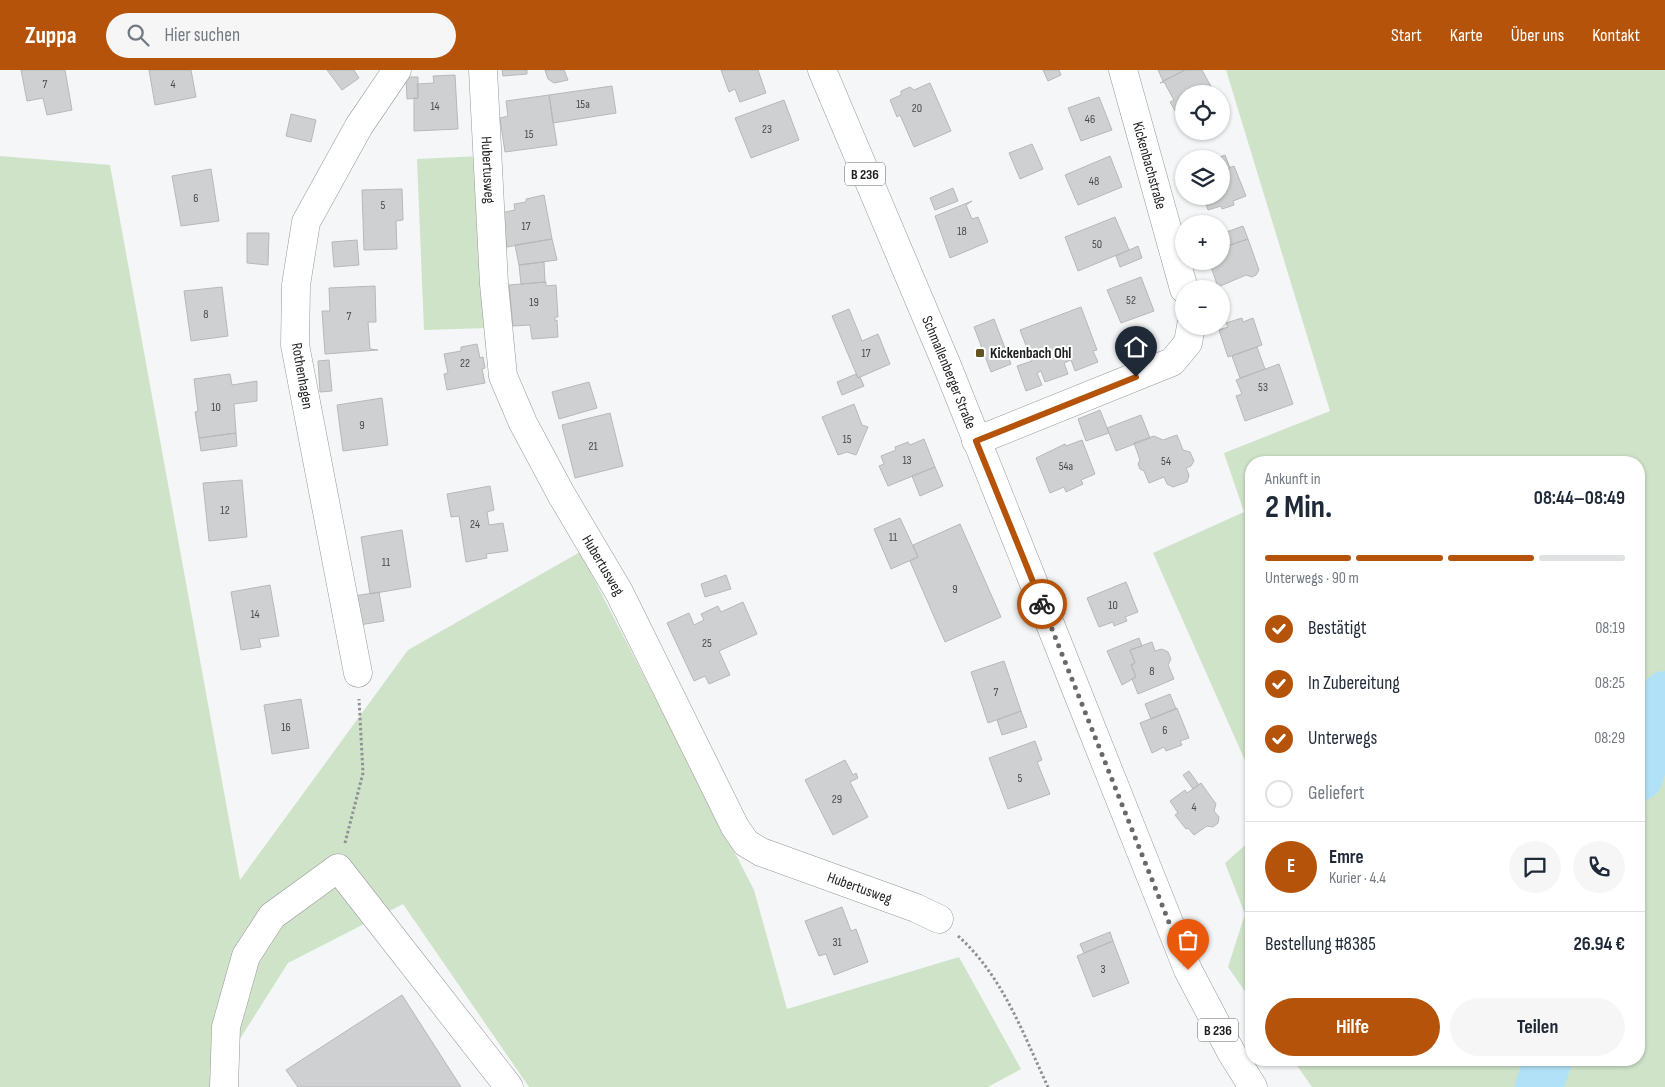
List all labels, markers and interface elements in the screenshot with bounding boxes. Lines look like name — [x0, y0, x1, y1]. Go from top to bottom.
search box — [106, 13, 456, 58]
text: Zuppa — [25, 21, 76, 50]
icon: search — [124, 21, 152, 49]
text: Hier suchen — [164, 24, 240, 47]
text: Start — [1391, 25, 1422, 46]
text: Karte — [1450, 25, 1483, 46]
text: Über uns — [1511, 25, 1564, 46]
text: Kontakt — [1592, 25, 1640, 46]
house number: 7 — [43, 77, 48, 92]
house number: 4 — [170, 77, 176, 92]
map controls — [1175, 85, 1230, 335]
button: locate — [1175, 85, 1230, 140]
house number: 15a — [576, 97, 590, 112]
house number: 14 — [430, 99, 440, 114]
house number: 20 — [912, 101, 922, 116]
house number: 46 — [1085, 112, 1095, 127]
street label: Kickenbachstraße — [1128, 119, 1171, 211]
house number: 23 — [762, 122, 772, 137]
house number: 15 — [524, 127, 534, 142]
street label: Hubertusweg — [477, 136, 499, 204]
button: layers — [1175, 150, 1230, 205]
road number: B 236 — [845, 162, 885, 186]
house number: 48 — [1089, 174, 1099, 189]
house number: 6 — [193, 191, 199, 206]
house number: 5 — [381, 198, 386, 213]
button: + — [1175, 215, 1230, 270]
house number: 17 — [522, 219, 531, 234]
house number: 18 — [957, 224, 967, 239]
house number: 50 — [1092, 237, 1102, 252]
button: − — [1175, 280, 1230, 335]
house number: 52 — [1126, 293, 1136, 308]
house number: 19 — [529, 295, 539, 310]
house number: 8 — [203, 307, 209, 322]
house number: 7 — [347, 309, 352, 324]
street label: Schmallenberger Straße — [918, 313, 981, 432]
pin — [1115, 326, 1157, 377]
icon: home — [1122, 333, 1150, 361]
street label: Rothenhagen — [287, 341, 317, 411]
place label: Kickenbach Ohl — [990, 344, 1071, 363]
house number: 17 — [862, 346, 871, 361]
marker: Kickenbach Ohl — [974, 347, 986, 359]
house number: 22 — [460, 356, 470, 371]
house number: 53 — [1258, 380, 1268, 395]
house number: 10 — [211, 400, 221, 415]
house number: 9 — [359, 418, 365, 433]
house number: 15 — [842, 432, 852, 447]
house number: 21 — [588, 439, 598, 454]
house number: 13 — [902, 453, 912, 468]
house number: 54 — [1161, 454, 1171, 469]
house number: 54a — [1059, 459, 1074, 474]
text: Ankunft in — [1265, 470, 1321, 489]
text: 08:44–08:49 — [1534, 487, 1625, 510]
text: 2 Min. — [1265, 488, 1332, 527]
house number: 12 — [220, 503, 230, 518]
house number: 24 — [470, 517, 480, 532]
house number: 11 — [889, 530, 898, 545]
street label: Hubertusweg — [578, 531, 628, 599]
house number: 11 — [382, 555, 391, 570]
text: Unterwegs · 90 m — [1265, 569, 1359, 588]
courier — [1017, 579, 1067, 629]
house number: 9 — [952, 582, 958, 597]
icon: bike — [1028, 590, 1056, 618]
house number: 10 — [1108, 598, 1118, 613]
house number: 14 — [250, 607, 260, 622]
icon: check — [1265, 615, 1293, 643]
text: Bestätigt — [1308, 617, 1367, 640]
text: 08:19 — [1595, 619, 1625, 638]
house number: 25 — [702, 636, 712, 651]
house number: 8 — [1149, 664, 1155, 679]
icon: check — [1265, 670, 1293, 698]
text: In Zubereitung — [1308, 672, 1400, 695]
text: 08:25 — [1595, 674, 1625, 693]
house number: 7 — [994, 685, 999, 700]
house number: 16 — [281, 720, 291, 735]
house number: 6 — [1162, 723, 1168, 738]
icon: check — [1265, 725, 1293, 753]
text: Unterwegs — [1308, 727, 1377, 750]
text: 08:29 — [1594, 729, 1625, 748]
house number: 5 — [1018, 771, 1023, 786]
text: Geliefert — [1308, 782, 1364, 805]
house number: 29 — [832, 792, 842, 807]
house number: 4 — [1191, 800, 1197, 815]
button: chat — [1509, 841, 1561, 893]
button: phone — [1573, 841, 1625, 893]
text: Emre — [1329, 846, 1364, 869]
text: E — [1287, 855, 1295, 878]
street label: Hubertusweg — [825, 867, 894, 908]
text: Kurier · 4.4 — [1329, 869, 1386, 888]
pin — [1167, 919, 1209, 970]
icon: bag — [1174, 926, 1202, 954]
text: Bestellung #8385 — [1265, 933, 1376, 956]
text: 26.94 € — [1573, 933, 1625, 956]
house number: 31 — [832, 935, 842, 950]
house number: 3 — [1100, 962, 1106, 977]
button: Hilfe — [1265, 998, 1440, 1056]
button: Teilen — [1450, 998, 1625, 1056]
road number: B 236 — [1198, 1018, 1238, 1042]

